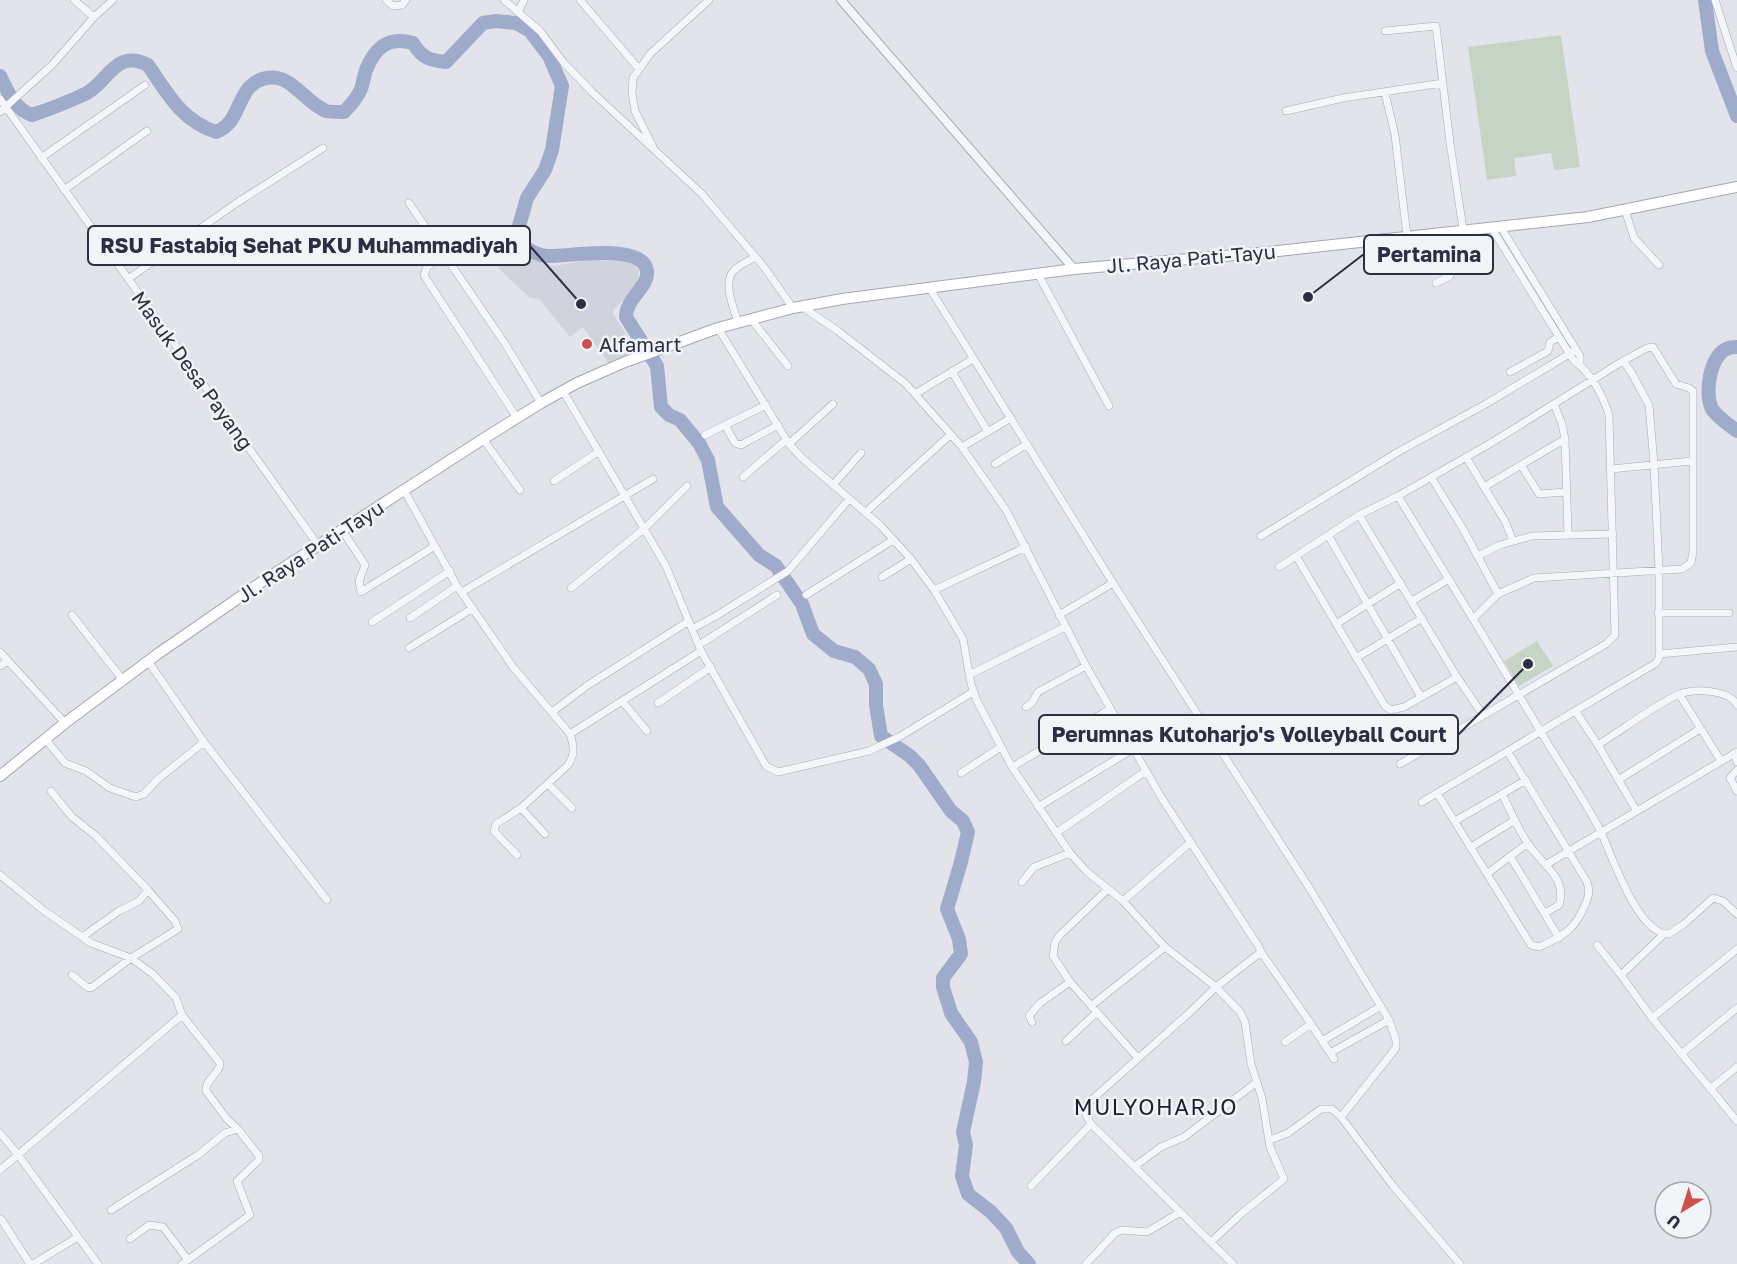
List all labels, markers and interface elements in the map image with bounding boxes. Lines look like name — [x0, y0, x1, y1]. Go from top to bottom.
callout: RSU Fastabiq Sehat PKU Muhammadiyah — [88, 226, 530, 265]
text: RSU Fastabiq Sehat PKU Muhammadiyah — [100, 232, 518, 258]
callout: Pertamina — [1364, 235, 1493, 274]
street label: Jl. Raya Pati-Tayu — [1105, 239, 1277, 277]
text: Pertamina — [1377, 241, 1481, 267]
street label: Masuk Desa Payang — [127, 286, 259, 454]
place label: Alfamart — [599, 332, 681, 356]
marker: Alfamart — [580, 337, 594, 351]
street label: Jl. Raya Pati-Tayu — [232, 495, 388, 607]
callout: Perumnas Kutoharjo's Volleyball Court — [1039, 715, 1458, 754]
text: Perumnas Kutoharjo's Volleyball Court — [1051, 721, 1447, 747]
district label: MULYOHARJO — [1074, 1093, 1238, 1120]
north arrow — [1653, 1180, 1713, 1240]
text: U — [1663, 1210, 1685, 1233]

